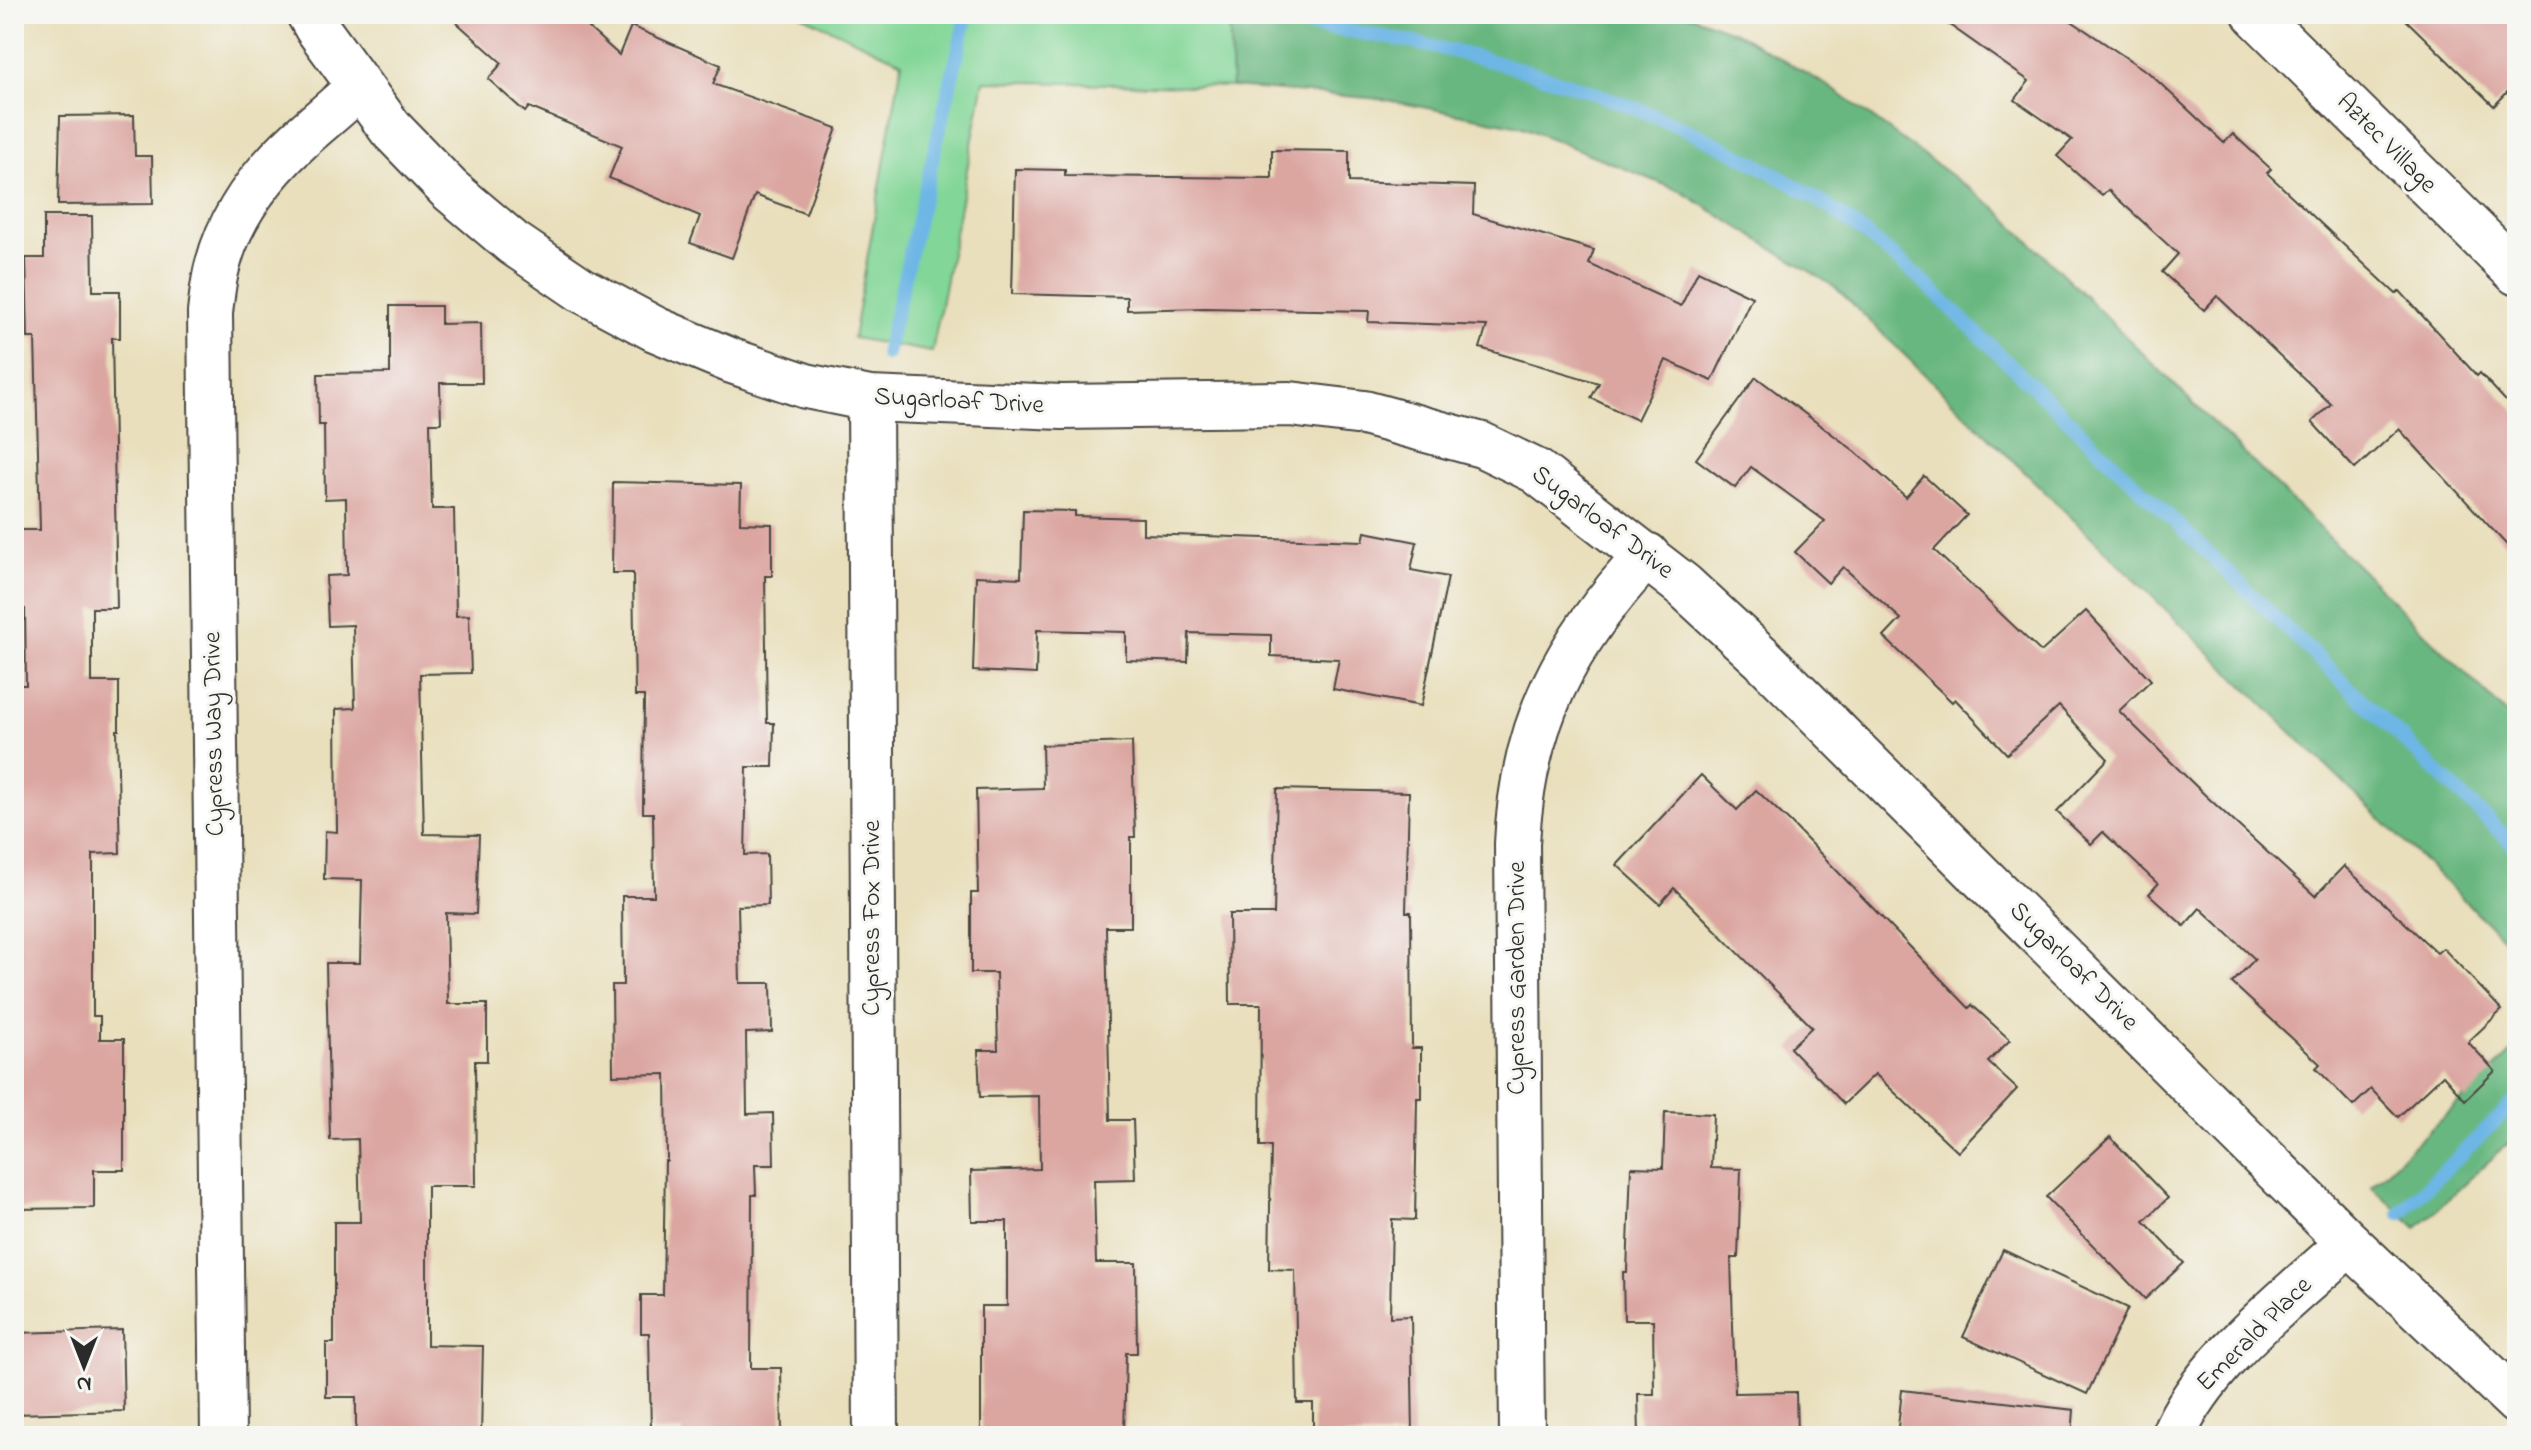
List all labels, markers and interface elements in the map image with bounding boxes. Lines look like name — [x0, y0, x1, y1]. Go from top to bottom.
street label: Aztec Village — [2327, 85, 2446, 204]
street label: Sugarloaf Drive — [873, 379, 1045, 425]
street label: Sugarloaf Drive — [1523, 457, 1682, 590]
street label: Cypress Way Drive — [194, 631, 236, 837]
street label: Cypress Fox Drive — [854, 820, 892, 1016]
street label: Cypress Garden Drive — [1499, 861, 1537, 1095]
street label: Sugarloaf Drive — [1999, 893, 2147, 1041]
street label: Emerald Place — [2188, 1268, 2322, 1402]
north arrow — [44, 1326, 124, 1406]
text: N — [77, 1367, 91, 1399]

